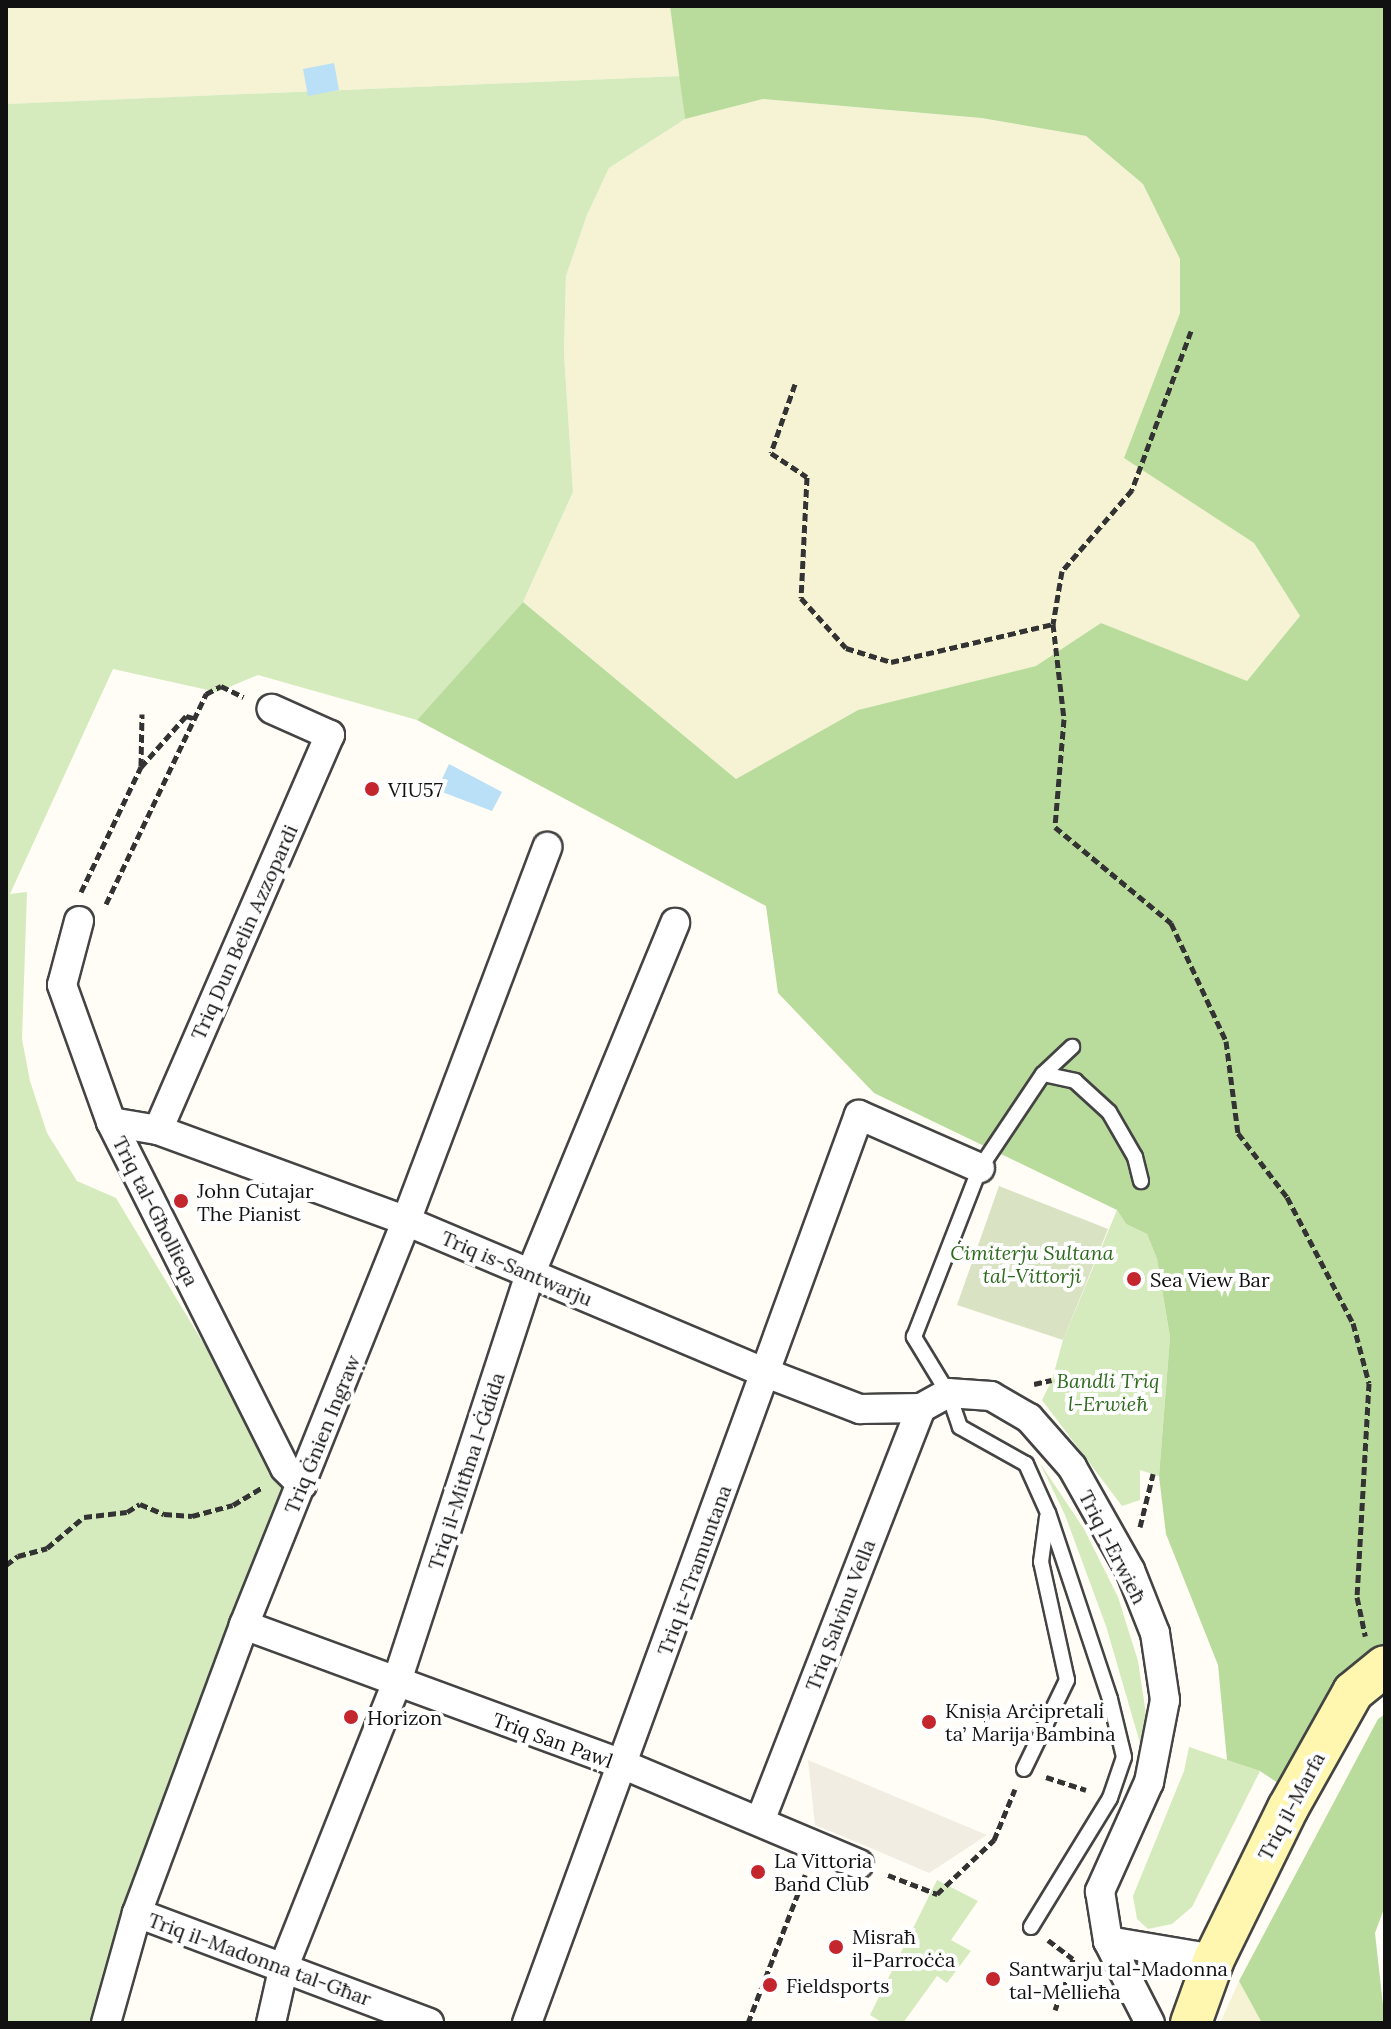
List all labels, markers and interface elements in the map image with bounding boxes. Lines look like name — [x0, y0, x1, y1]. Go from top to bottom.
place label: VIU57 — [388, 777, 443, 801]
marker: VIU57 — [363, 780, 381, 798]
street label: Triq Dun Belin Azzopardi — [186, 821, 302, 1043]
street label: Triq tal-Għollieqa — [108, 1132, 204, 1290]
place label: John Cutajar The Pianist — [197, 1178, 314, 1225]
marker: John Cutajar The Pianist — [172, 1192, 190, 1210]
street label: Triq is-Santwarju — [438, 1225, 596, 1311]
park label: Ċimiterju Sultana tal-Vittorji — [950, 1240, 1114, 1287]
place label: Sea View Bar — [1150, 1267, 1270, 1291]
marker: Sea View Bar — [1125, 1270, 1143, 1288]
street label: Triq Ġnien Ingraw — [279, 1351, 365, 1517]
street label: Triq il-Mitħna l-Ġdida — [423, 1369, 509, 1573]
park label: Bandli Triq l-Erwieħ — [1057, 1369, 1159, 1416]
street label: Triq it-Tramuntana — [652, 1482, 736, 1658]
street label: Triq l-Erwieħ — [1074, 1486, 1152, 1608]
street label: Triq Salvinu Vella — [800, 1536, 880, 1694]
place label: Knisja Arċipretali ta’ Marija Bambina — [945, 1698, 1115, 1745]
place label: Horizon — [367, 1705, 442, 1729]
street label: Triq San Pawl — [490, 1707, 616, 1773]
marker: Horizon — [342, 1708, 360, 1726]
marker: Knisja Arċipretali ta’ Marija Bambina — [920, 1713, 938, 1731]
street label: Triq il-Marfa — [1253, 1748, 1329, 1864]
place label: La Vittoria Band Club — [774, 1848, 872, 1895]
marker: La Vittoria Band Club — [749, 1863, 767, 1881]
street label: Triq il-Madonna tal-Għar — [145, 1907, 375, 2011]
place label: Misraħ il-Parroċċa — [852, 1924, 955, 1971]
marker: Misraħ il-Parroċċa — [827, 1938, 845, 1956]
place label: Santwarju tal-Madonna tal-Mellieħa — [1009, 1956, 1228, 2003]
marker: Santwarju tal-Madonna tal-Mellieħa — [984, 1970, 1002, 1988]
place label: Fieldsports — [786, 1973, 889, 1997]
marker: Fieldsports — [761, 1976, 779, 1994]

